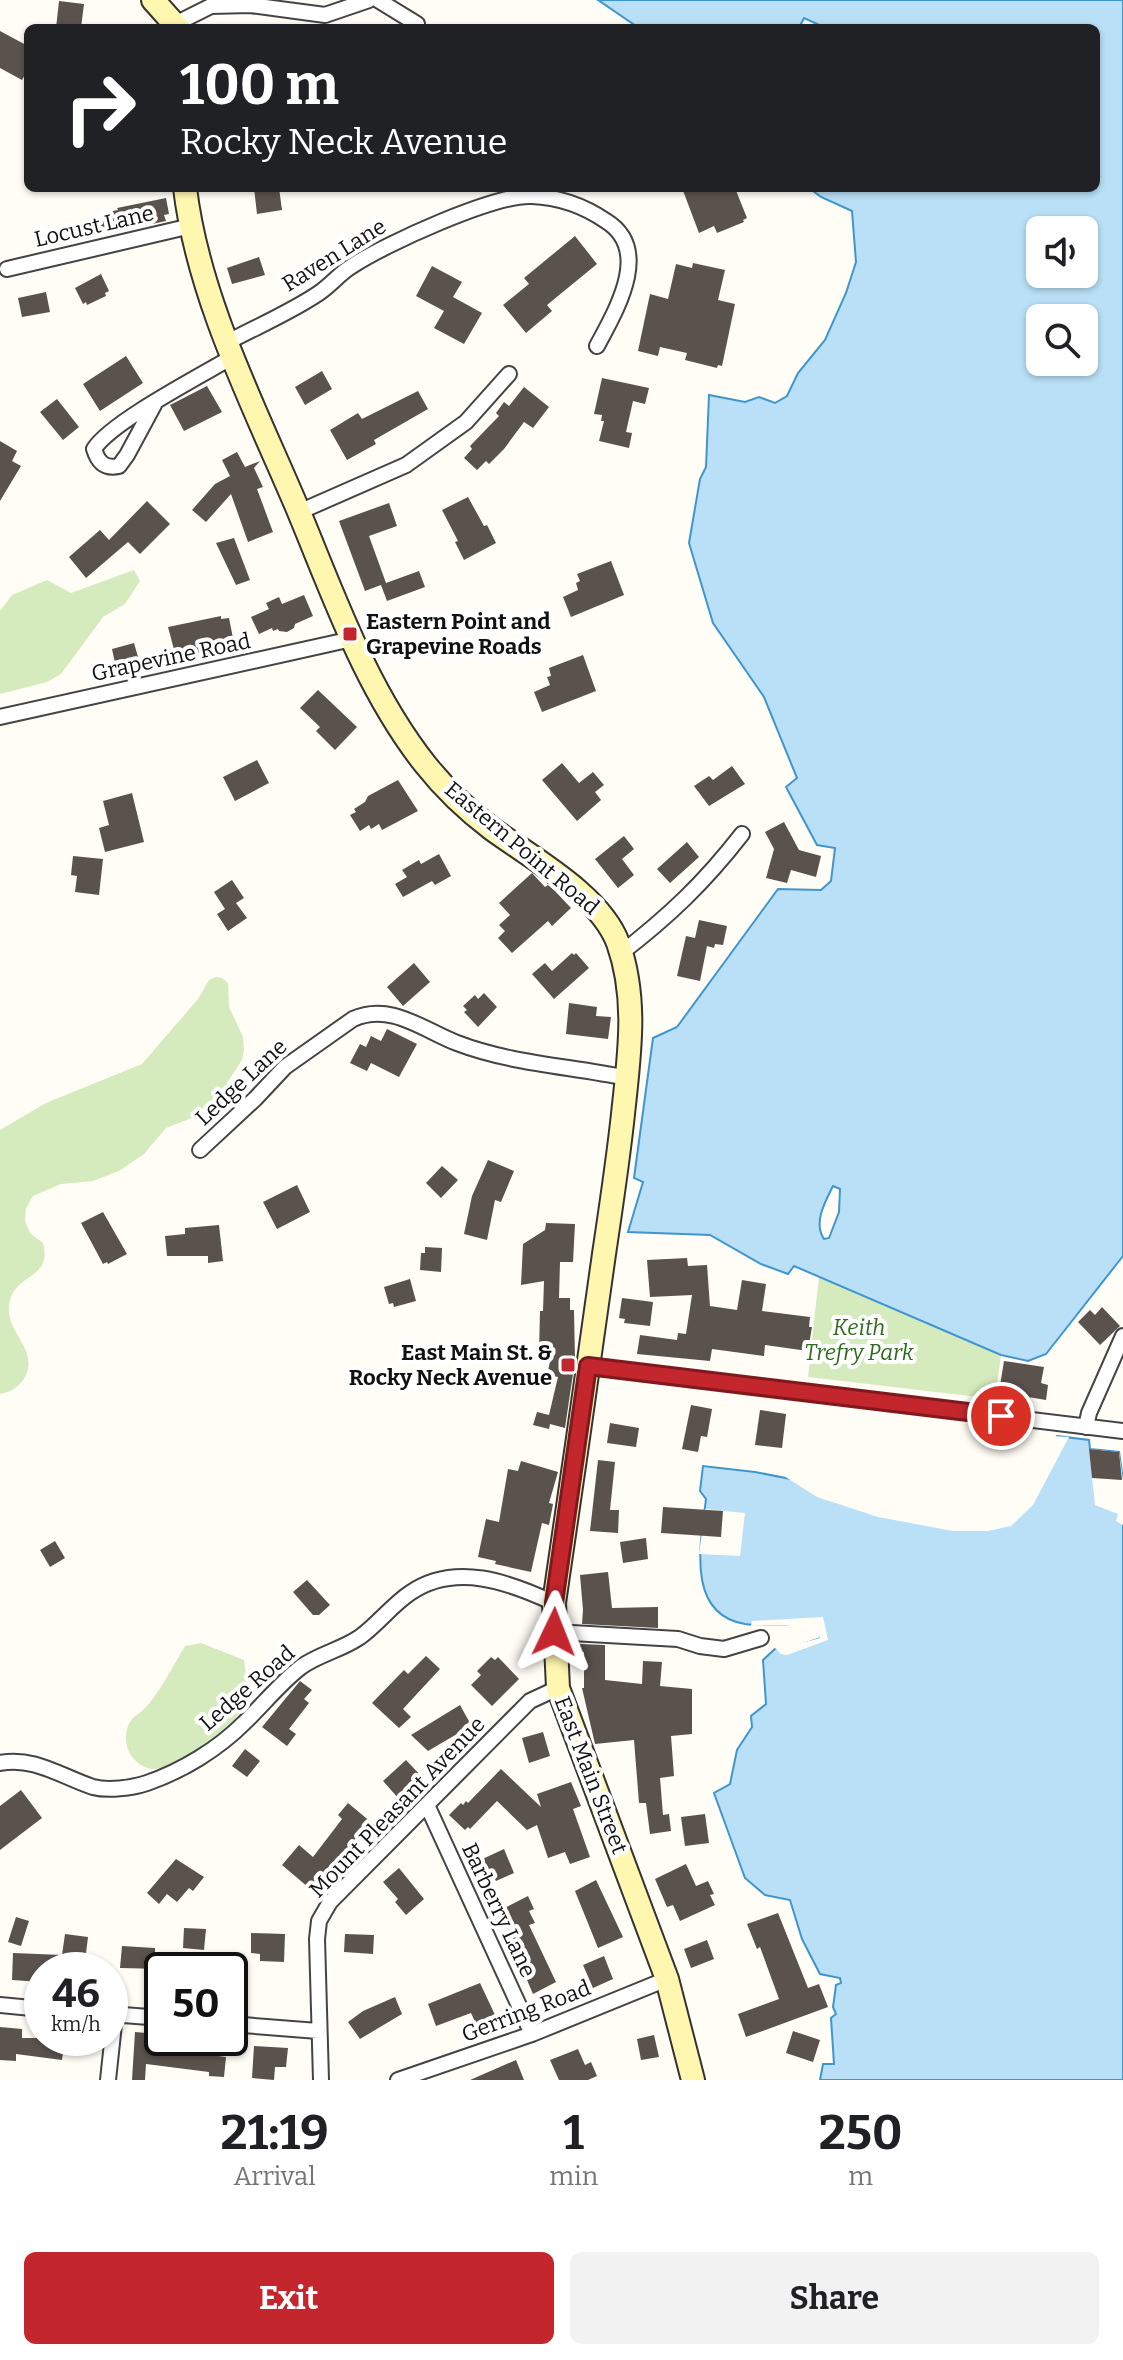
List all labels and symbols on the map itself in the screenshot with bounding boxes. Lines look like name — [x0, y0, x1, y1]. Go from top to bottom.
street label: Locust Lane — [32, 199, 156, 253]
street label: Raven Lane — [277, 213, 391, 297]
place label: Eastern Point and Grapevine Roads — [366, 608, 551, 660]
marker: Eastern Point and Grapevine Roads — [341, 625, 359, 643]
street label: Grapevine Road — [89, 627, 253, 687]
street label: Eastern Point Road — [439, 776, 605, 920]
street label: Ledge Lane — [190, 1033, 292, 1131]
park label: Keith Trefry Park — [804, 1314, 915, 1366]
place label: East Main St. & Rocky Neck Avenue — [349, 1339, 552, 1391]
marker: East Main St. & Rocky Neck Avenue — [559, 1356, 577, 1374]
pin — [967, 1382, 1035, 1450]
position arrow — [512, 1590, 596, 1674]
street label: Ledge Road — [194, 1639, 300, 1737]
street label: East Main Street — [549, 1692, 633, 1858]
street label: Mount Pleasant Avenue — [304, 1711, 490, 1903]
street label: Barberry Lane — [456, 1839, 542, 1981]
speed limit sign: 50 — [144, 1952, 248, 2056]
street label: Gerring Road — [458, 1974, 594, 2048]

